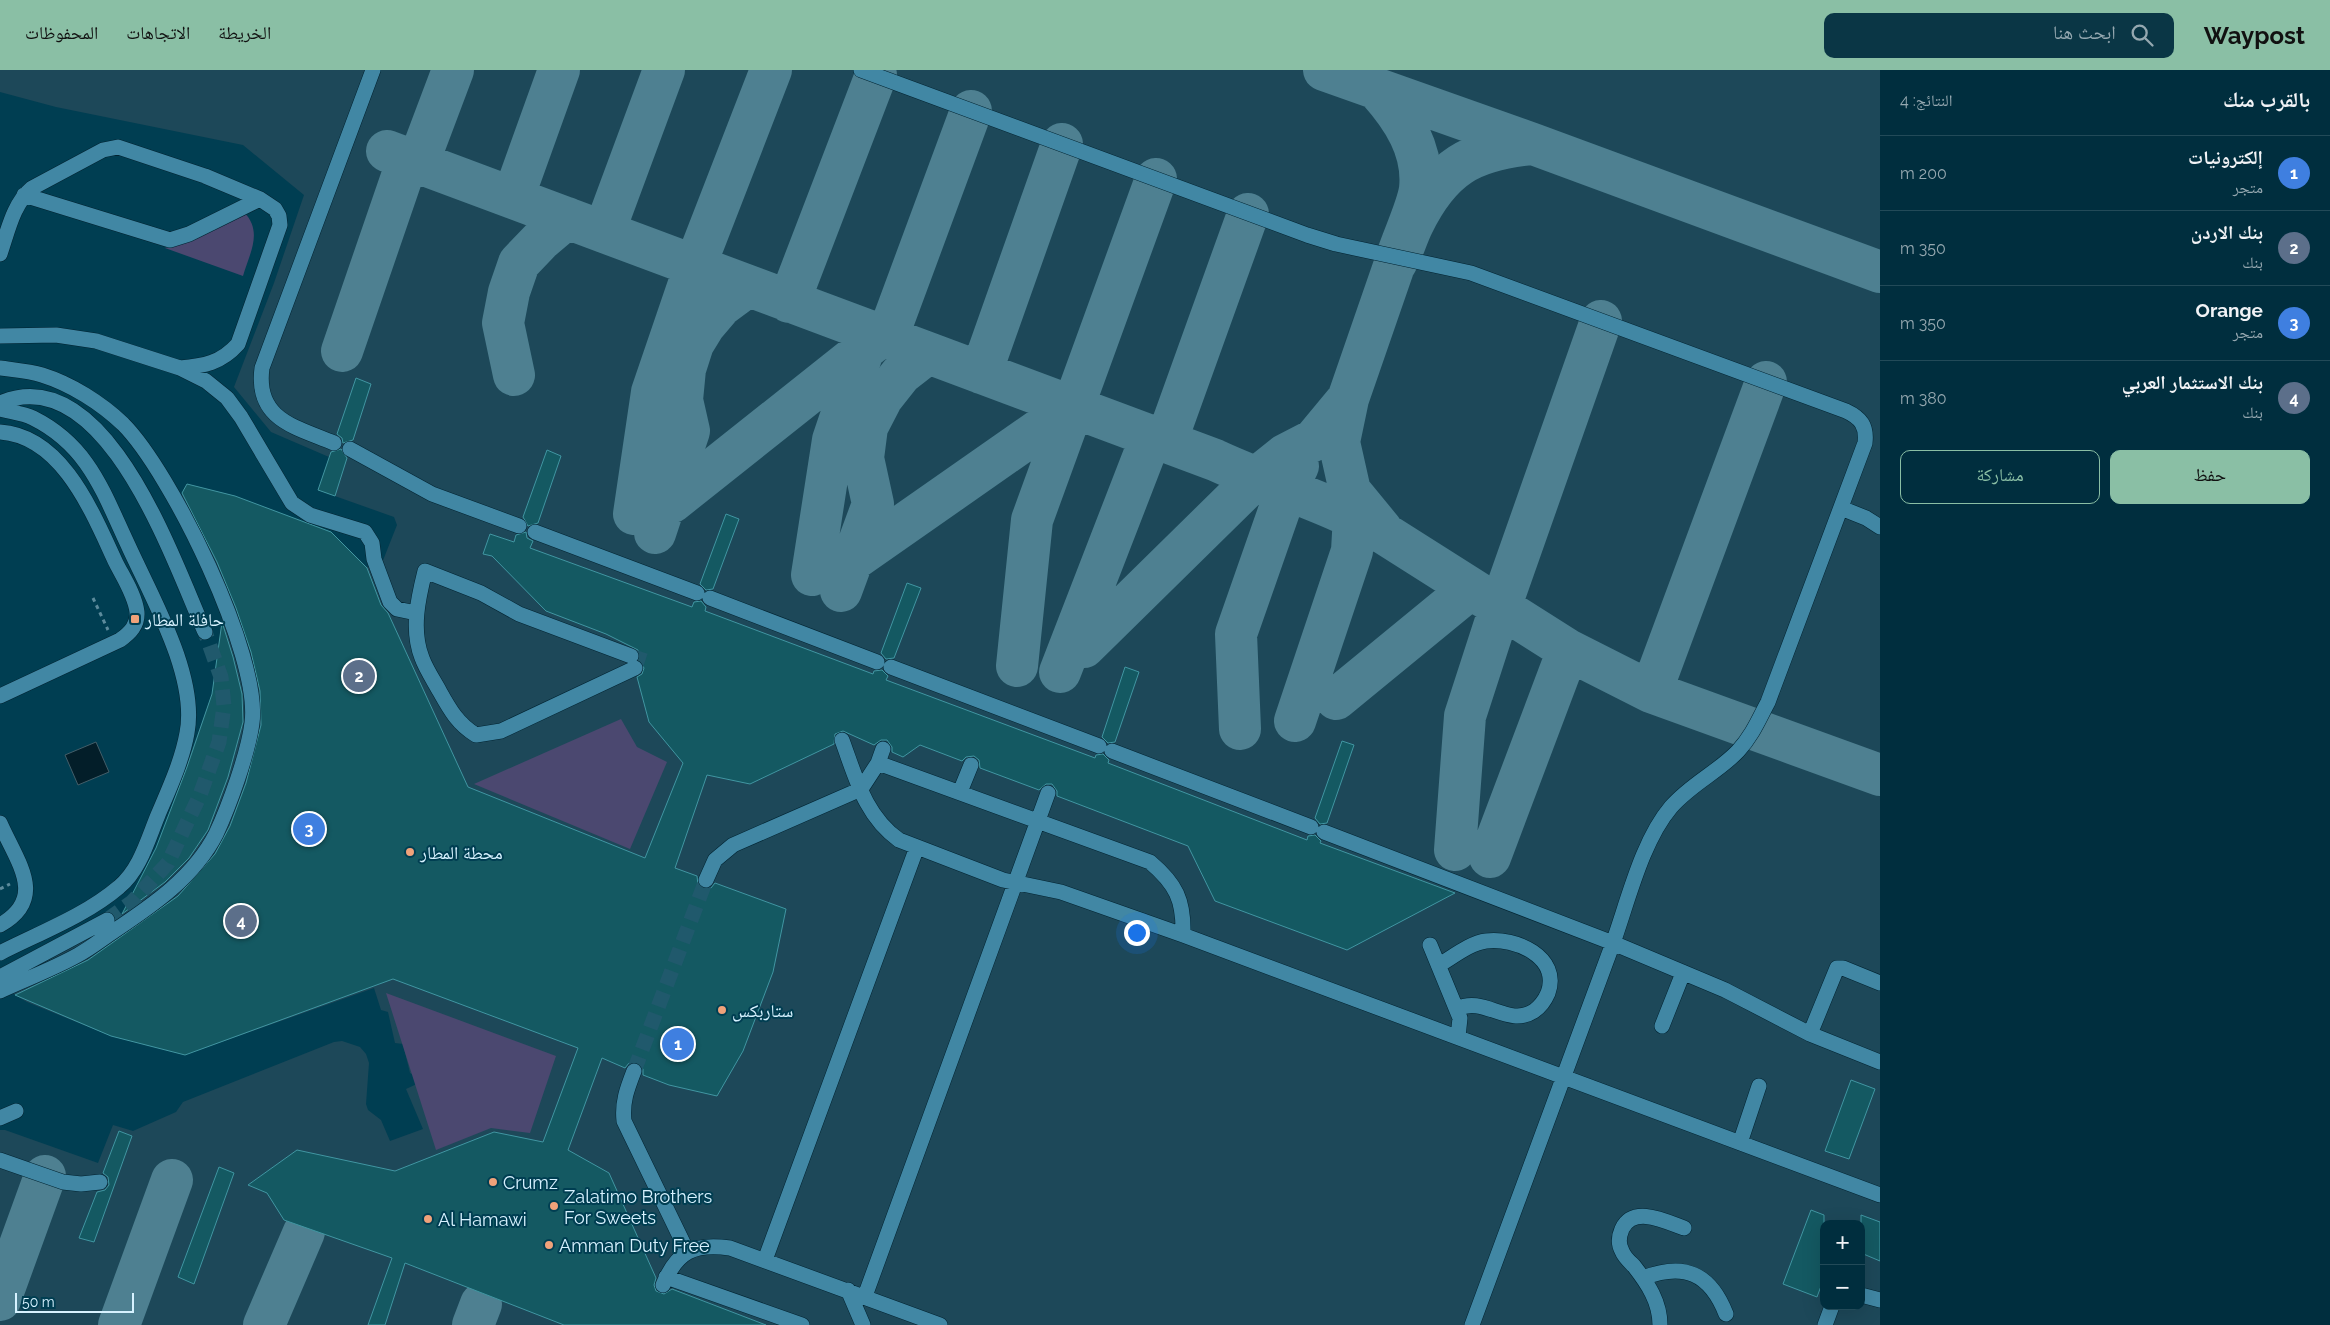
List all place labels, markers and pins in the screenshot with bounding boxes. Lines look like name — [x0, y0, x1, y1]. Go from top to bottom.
place label: حافلة المطار — [144, 609, 224, 630]
marker: حافلة المطار — [129, 613, 141, 625]
pin: 2 — [343, 657, 375, 695]
pin: 3 — [293, 810, 325, 848]
place label: محطة المطار — [419, 842, 503, 863]
marker: محطة المطار — [404, 846, 416, 858]
pin: 4 — [225, 902, 257, 940]
place label: ستاربكس — [732, 1000, 793, 1022]
marker: ستاربكس — [716, 1004, 728, 1016]
pin: 1 — [662, 1025, 694, 1063]
place label: Crumz — [503, 1172, 558, 1193]
marker: Crumz — [487, 1176, 499, 1188]
place label: Zalatimo Brothers For Sweets — [564, 1186, 713, 1228]
marker: Zalatimo Brothers For Sweets — [548, 1200, 560, 1212]
place label: Al Hamawi — [438, 1209, 527, 1230]
marker: Al Hamawi — [422, 1213, 434, 1225]
place label: Amman Duty Free — [559, 1235, 710, 1256]
marker: Amman Duty Free — [543, 1239, 555, 1251]

